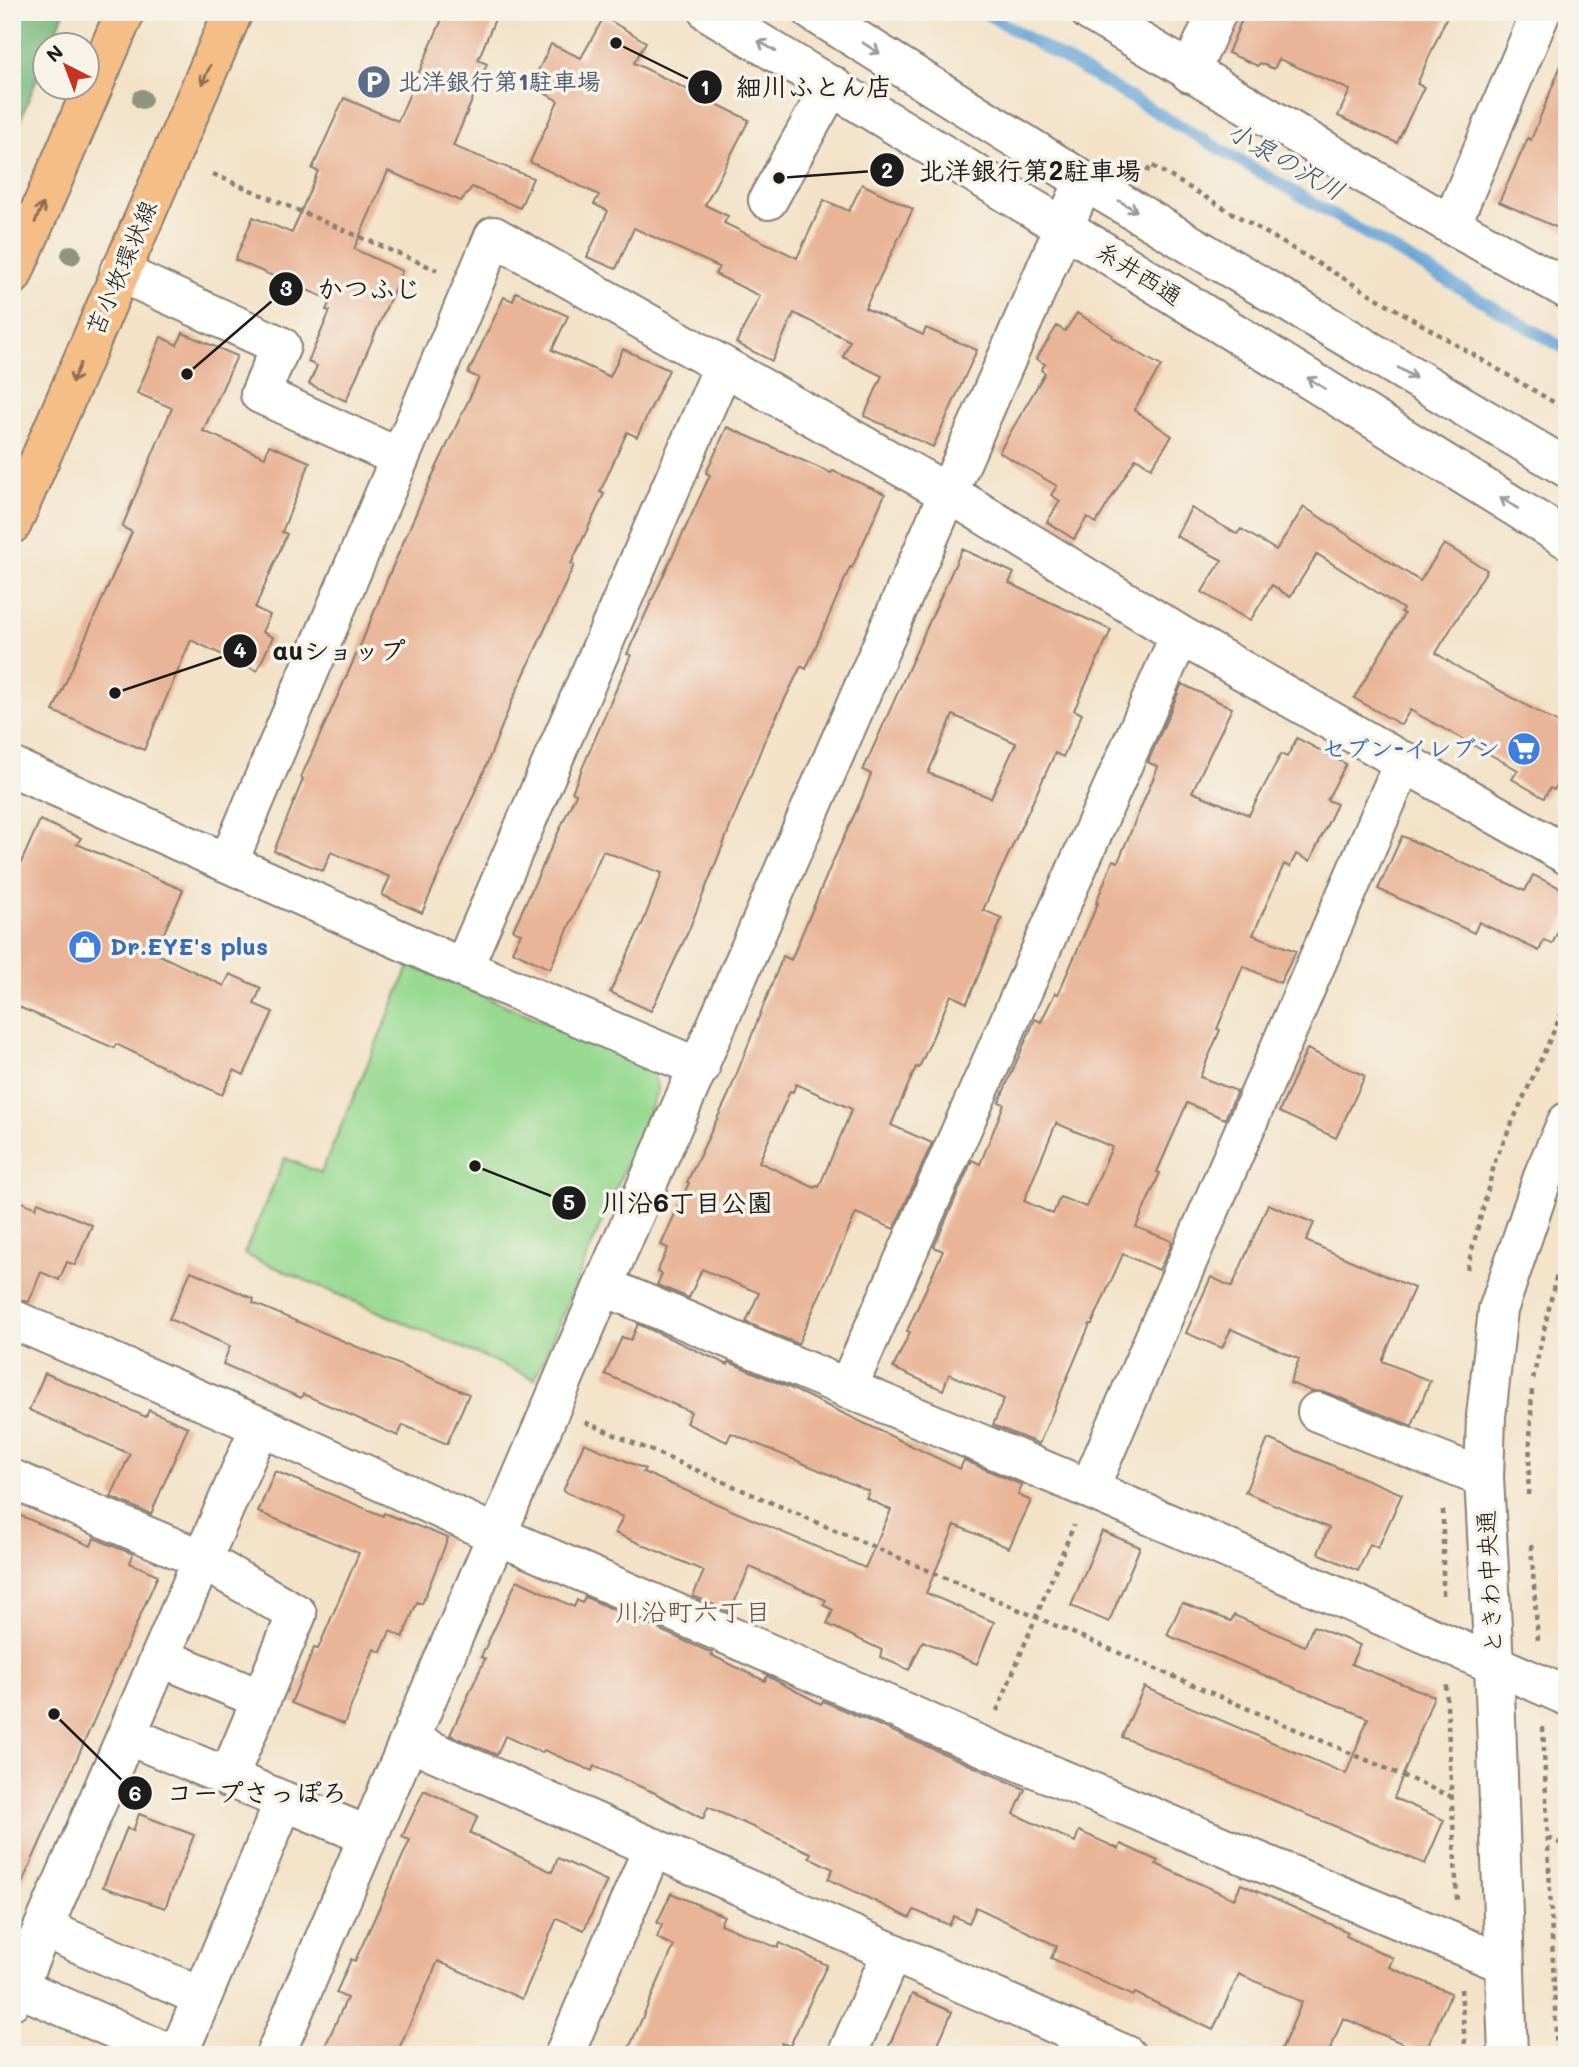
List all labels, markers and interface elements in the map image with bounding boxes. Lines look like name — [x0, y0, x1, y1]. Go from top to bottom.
north arrow — [32, 32, 102, 102]
text: N — [41, 39, 68, 67]
one-way arrow — [757, 39, 777, 53]
one-way arrow — [861, 42, 881, 56]
parking icon: 北洋銀行第1駐車場 — [355, 63, 393, 101]
one-way arrow — [199, 64, 212, 85]
callout: 細川ふとん店 — [687, 64, 906, 111]
place label: 北洋銀行第1駐車場 — [398, 65, 601, 96]
text: 細川ふとん店 — [736, 69, 892, 103]
text: 1 — [700, 73, 710, 100]
water label: 小泉の沢川 — [1222, 113, 1351, 207]
callout: 北洋銀行第2駐車場 — [869, 147, 1155, 194]
text: 北洋銀行第2駐車場 — [919, 153, 1141, 187]
text: 2 — [881, 156, 893, 183]
street label: 苫小牧環状線 — [78, 195, 163, 340]
one-way arrow — [1117, 199, 1137, 213]
one-way arrow — [33, 203, 46, 225]
street label: 糸井西通 — [1091, 234, 1189, 311]
callout: かつふじ — [268, 265, 435, 312]
text: かつふじ — [317, 271, 421, 305]
text: 3 — [280, 274, 292, 301]
one-way arrow — [69, 362, 82, 384]
one-way arrow — [1397, 366, 1417, 380]
one-way arrow — [1306, 376, 1326, 390]
one-way arrow — [1499, 496, 1519, 510]
callout: auショップ — [223, 627, 421, 674]
text: auショップ — [273, 633, 405, 667]
text: 4 — [233, 636, 247, 663]
supermarket icon: セブン-イレブン — [1505, 730, 1543, 768]
place label: セブン-イレブン — [1322, 732, 1500, 763]
shop icon: Dr.EYE's plus — [66, 928, 104, 966]
place label: Dr.EYE's plus — [110, 930, 268, 961]
callout: 川沿6丁目公園 — [552, 1179, 786, 1226]
text: 川沿6丁目公園 — [601, 1185, 773, 1219]
text: 5 — [563, 1188, 575, 1215]
street label: ときわ中央通 — [1469, 1509, 1508, 1655]
district label: 川沿町六丁目 — [615, 1594, 771, 1628]
callout: コープさっぽろ — [117, 1770, 362, 1817]
text: コープさっぽろ — [167, 1775, 347, 1809]
text: 6 — [129, 1779, 141, 1806]

